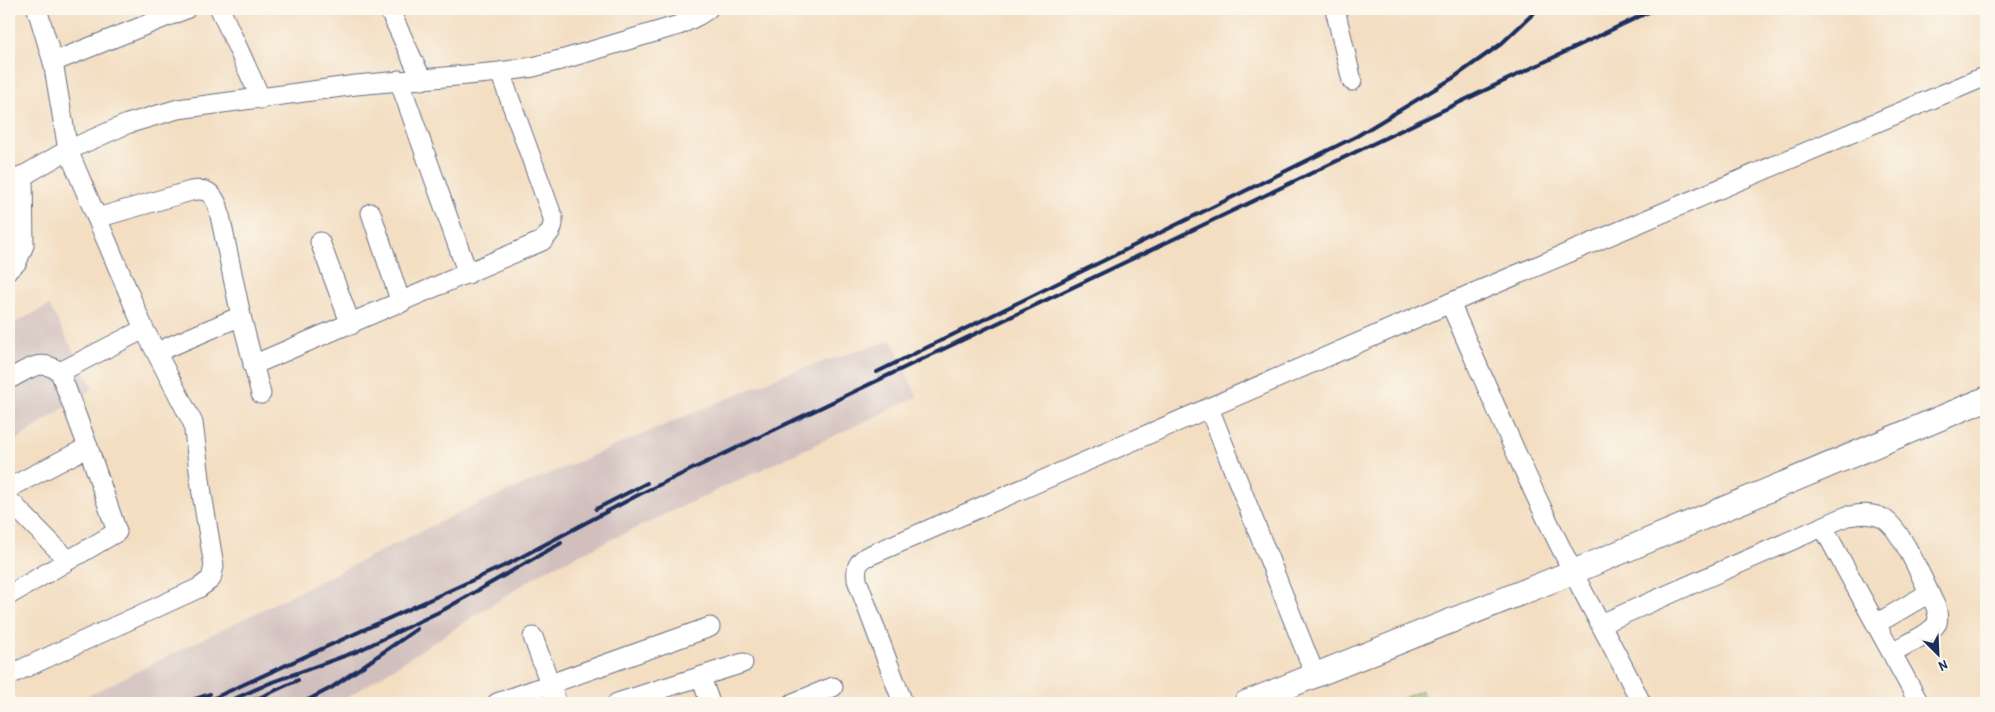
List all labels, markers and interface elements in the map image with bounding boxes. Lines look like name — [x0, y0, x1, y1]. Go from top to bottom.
north arrow — [1912, 630, 1962, 680]
text: N — [1936, 656, 1951, 677]

